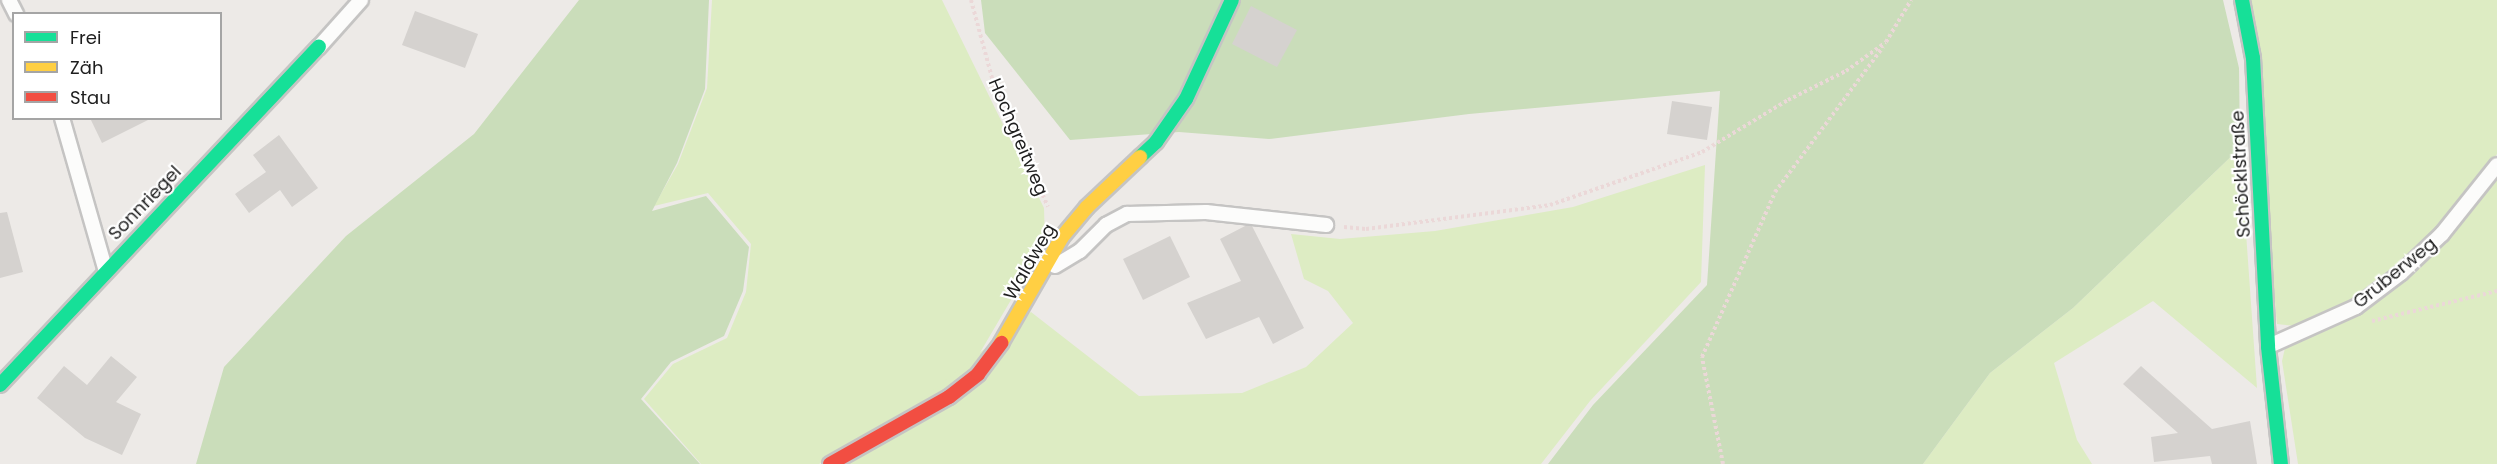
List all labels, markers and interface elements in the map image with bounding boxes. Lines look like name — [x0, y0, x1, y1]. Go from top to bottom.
legend — [12, 12, 222, 120]
text: Frei — [70, 25, 101, 50]
text: Zäh — [70, 55, 103, 80]
street label: Hochgreitweg — [984, 75, 1052, 199]
text: Stau — [70, 85, 111, 110]
street label: Schöcklstraße — [2227, 110, 2255, 238]
street label: Sonnriegel — [104, 161, 186, 245]
street label: Waldweg — [1000, 220, 1060, 304]
street label: Gruberweg — [2349, 233, 2441, 313]

